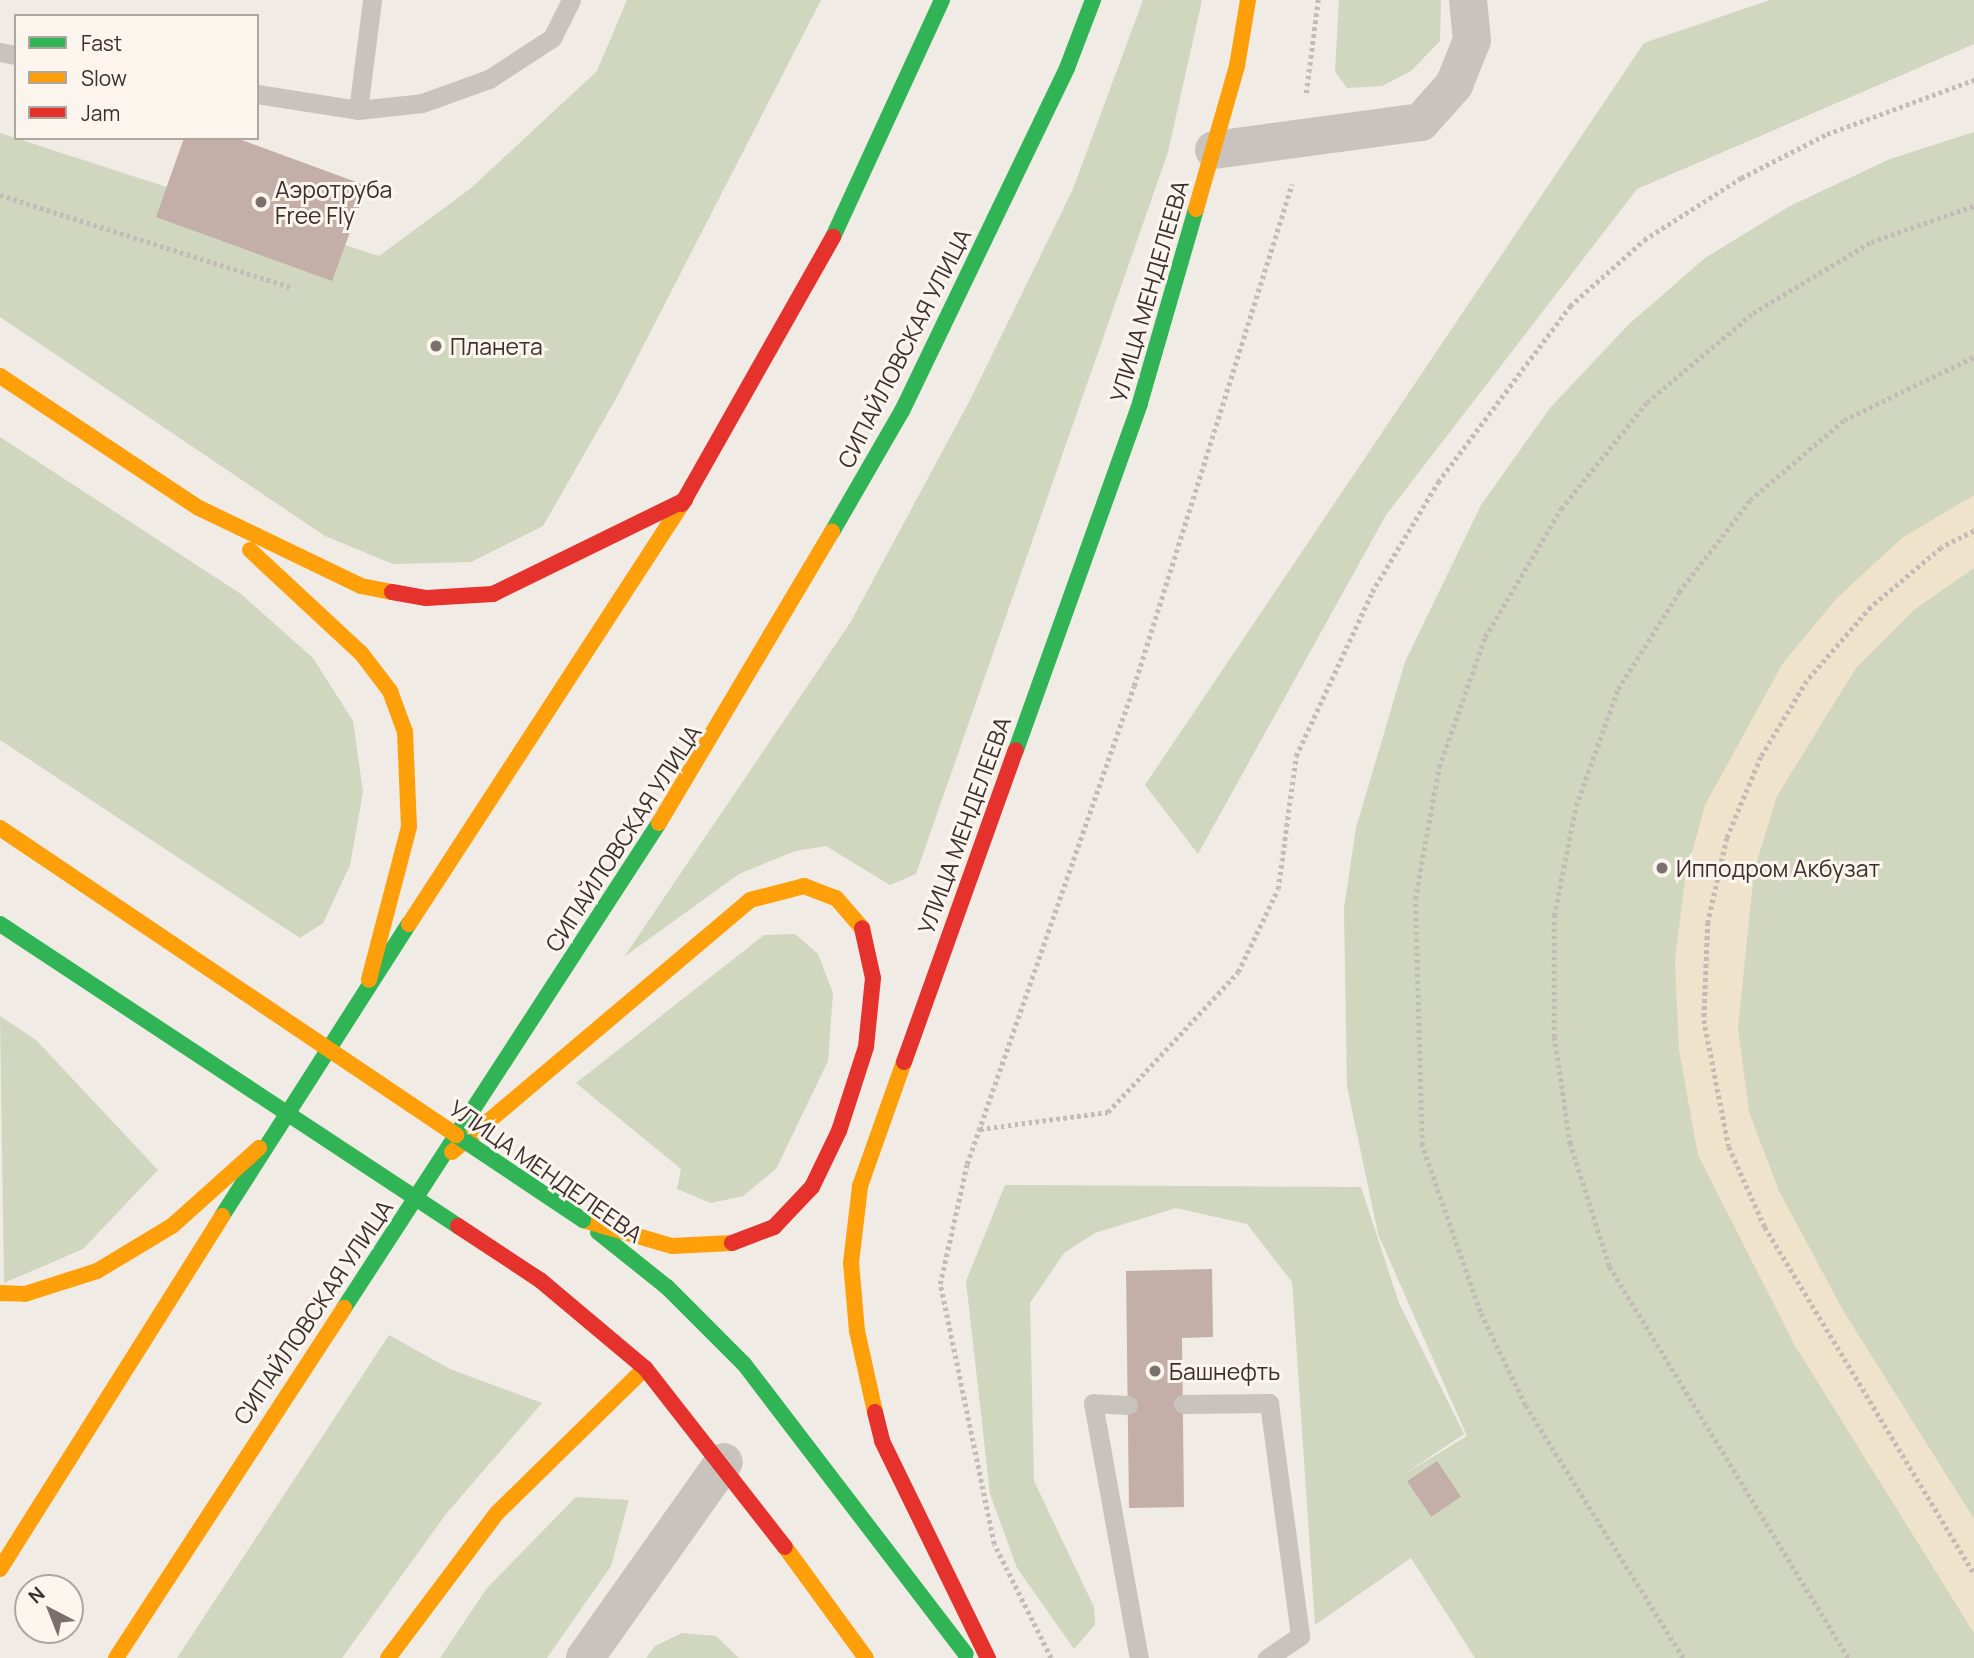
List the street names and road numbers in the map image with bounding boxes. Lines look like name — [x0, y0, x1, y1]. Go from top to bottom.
street label: УЛИЦА МЕНДЕЛЕЕВА — [1104, 177, 1194, 405]
street label: СИПАЙЛОВСКАЯ УЛИЦА — [832, 224, 976, 472]
street label: УЛИЦА МЕНДЕЛЕЕВА — [912, 712, 1016, 938]
street label: СИПАЙЛОВСКАЯ УЛИЦА — [539, 720, 707, 956]
street label: УЛИЦА МЕНДЕЛЕЕВА — [444, 1094, 648, 1248]
street label: СИПАЙЛОВСКАЯ УЛИЦА — [228, 1195, 398, 1429]

